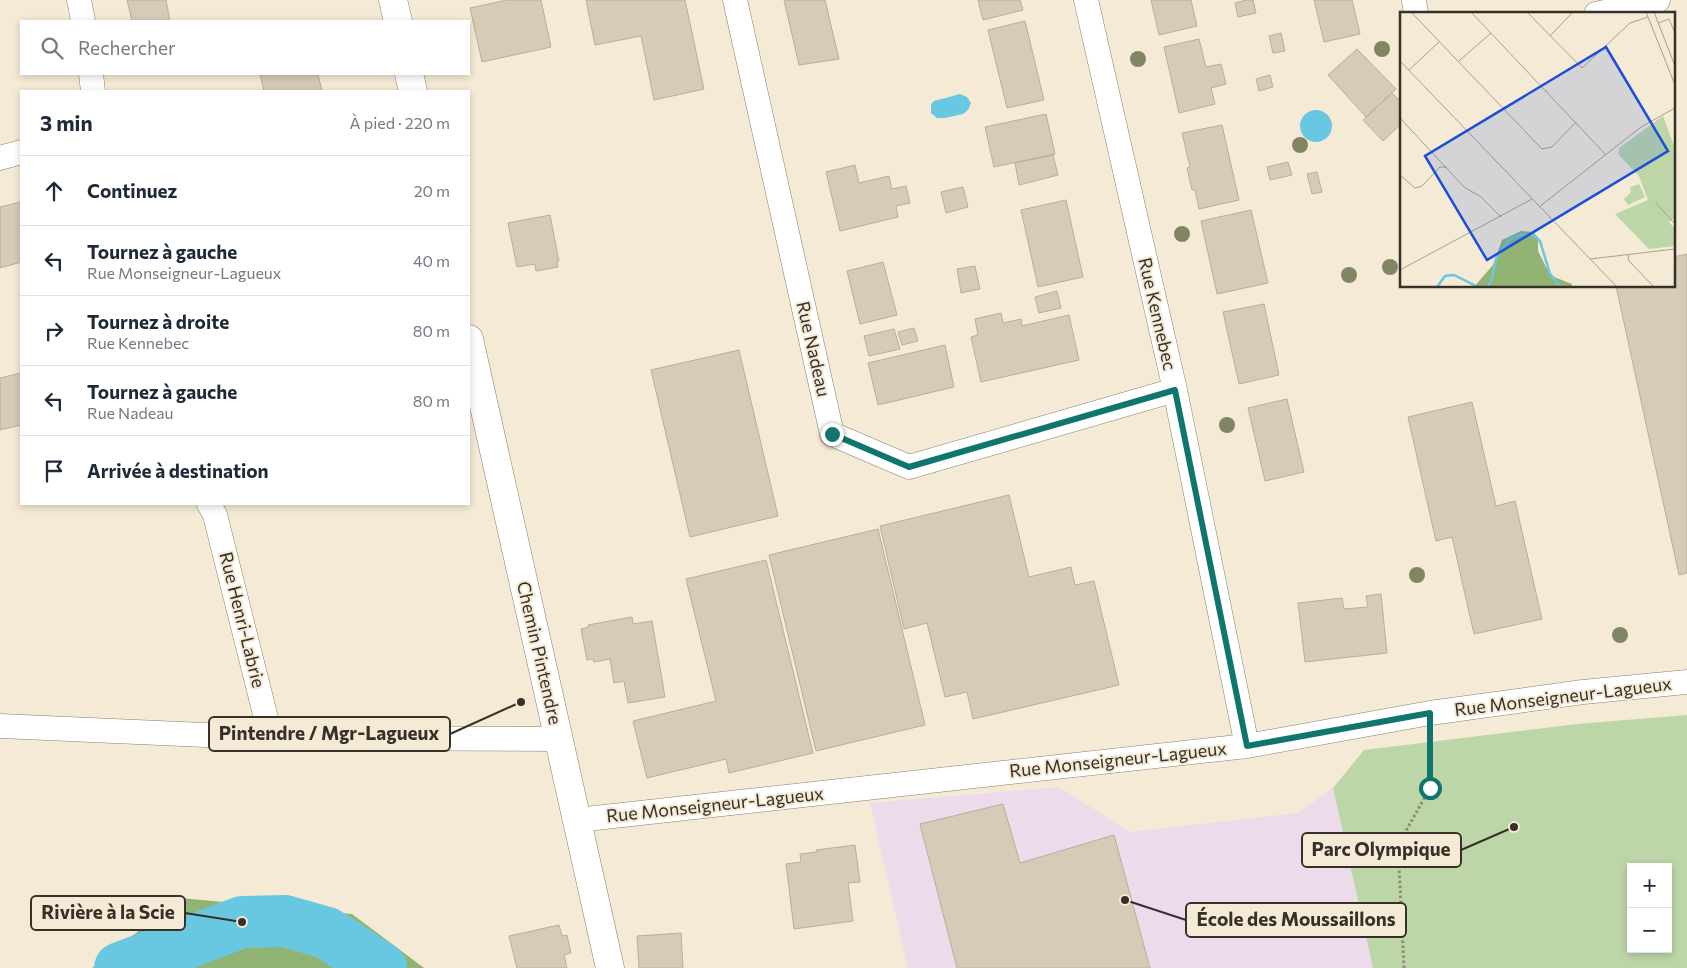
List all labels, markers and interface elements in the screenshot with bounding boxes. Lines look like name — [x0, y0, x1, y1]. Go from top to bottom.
inset map — [1400, 12, 1674, 288]
search box — [20, 20, 470, 75]
icon: search — [38, 34, 66, 62]
text: Rechercher — [78, 36, 176, 59]
text: 3 min — [40, 110, 93, 135]
text: À pied · 220 m — [350, 113, 450, 132]
icon: ahead — [40, 177, 68, 205]
text: Continuez — [87, 179, 177, 202]
text: 20 m — [414, 181, 450, 200]
text: Tournez à gauche — [87, 240, 237, 263]
icon: left — [40, 247, 68, 275]
text: 40 m — [413, 251, 450, 270]
street label: Rue Kennebec — [1134, 255, 1182, 372]
text: Rue Monseigneur-Lagueux — [87, 263, 281, 282]
street label: Rue Nadeau — [792, 299, 836, 399]
text: Tournez à droite — [87, 310, 229, 333]
icon: right — [40, 317, 68, 345]
text: 80 m — [413, 321, 450, 340]
text: Rue Kennebec — [87, 333, 189, 352]
text: Tournez à gauche — [87, 380, 237, 403]
icon: left — [40, 387, 68, 415]
text: 80 m — [413, 391, 450, 410]
text: Rue Nadeau — [87, 403, 174, 422]
route end — [821, 423, 844, 446]
icon: arrive — [40, 457, 68, 485]
text: Arrivée à destination — [87, 459, 269, 482]
street label: Rue Henri-Labrie — [215, 549, 271, 690]
street label: Chemin Pintendre — [513, 579, 567, 727]
street label: Rue Monseigneur-Lagueux — [1453, 672, 1673, 720]
callout: Pintendre / Mgr-Lagueux — [209, 717, 450, 751]
text: Pintendre / Mgr-Lagueux — [219, 721, 439, 744]
street label: Rue Monseigneur-Lagueux — [1008, 737, 1228, 781]
route start — [1419, 777, 1442, 800]
street label: Rue Monseigneur-Lagueux — [605, 782, 825, 826]
callout: Parc Olympique — [1302, 833, 1461, 867]
text: Parc Olympique — [1312, 837, 1450, 860]
map controls — [1627, 863, 1672, 953]
button: + — [1627, 863, 1672, 908]
callout: Rivière à la Scie — [31, 896, 185, 930]
text: Rivière à la Scie — [41, 900, 175, 923]
callout: École des Moussaillons — [1186, 903, 1406, 937]
text: École des Moussaillons — [1196, 907, 1396, 930]
button: − — [1627, 908, 1672, 953]

